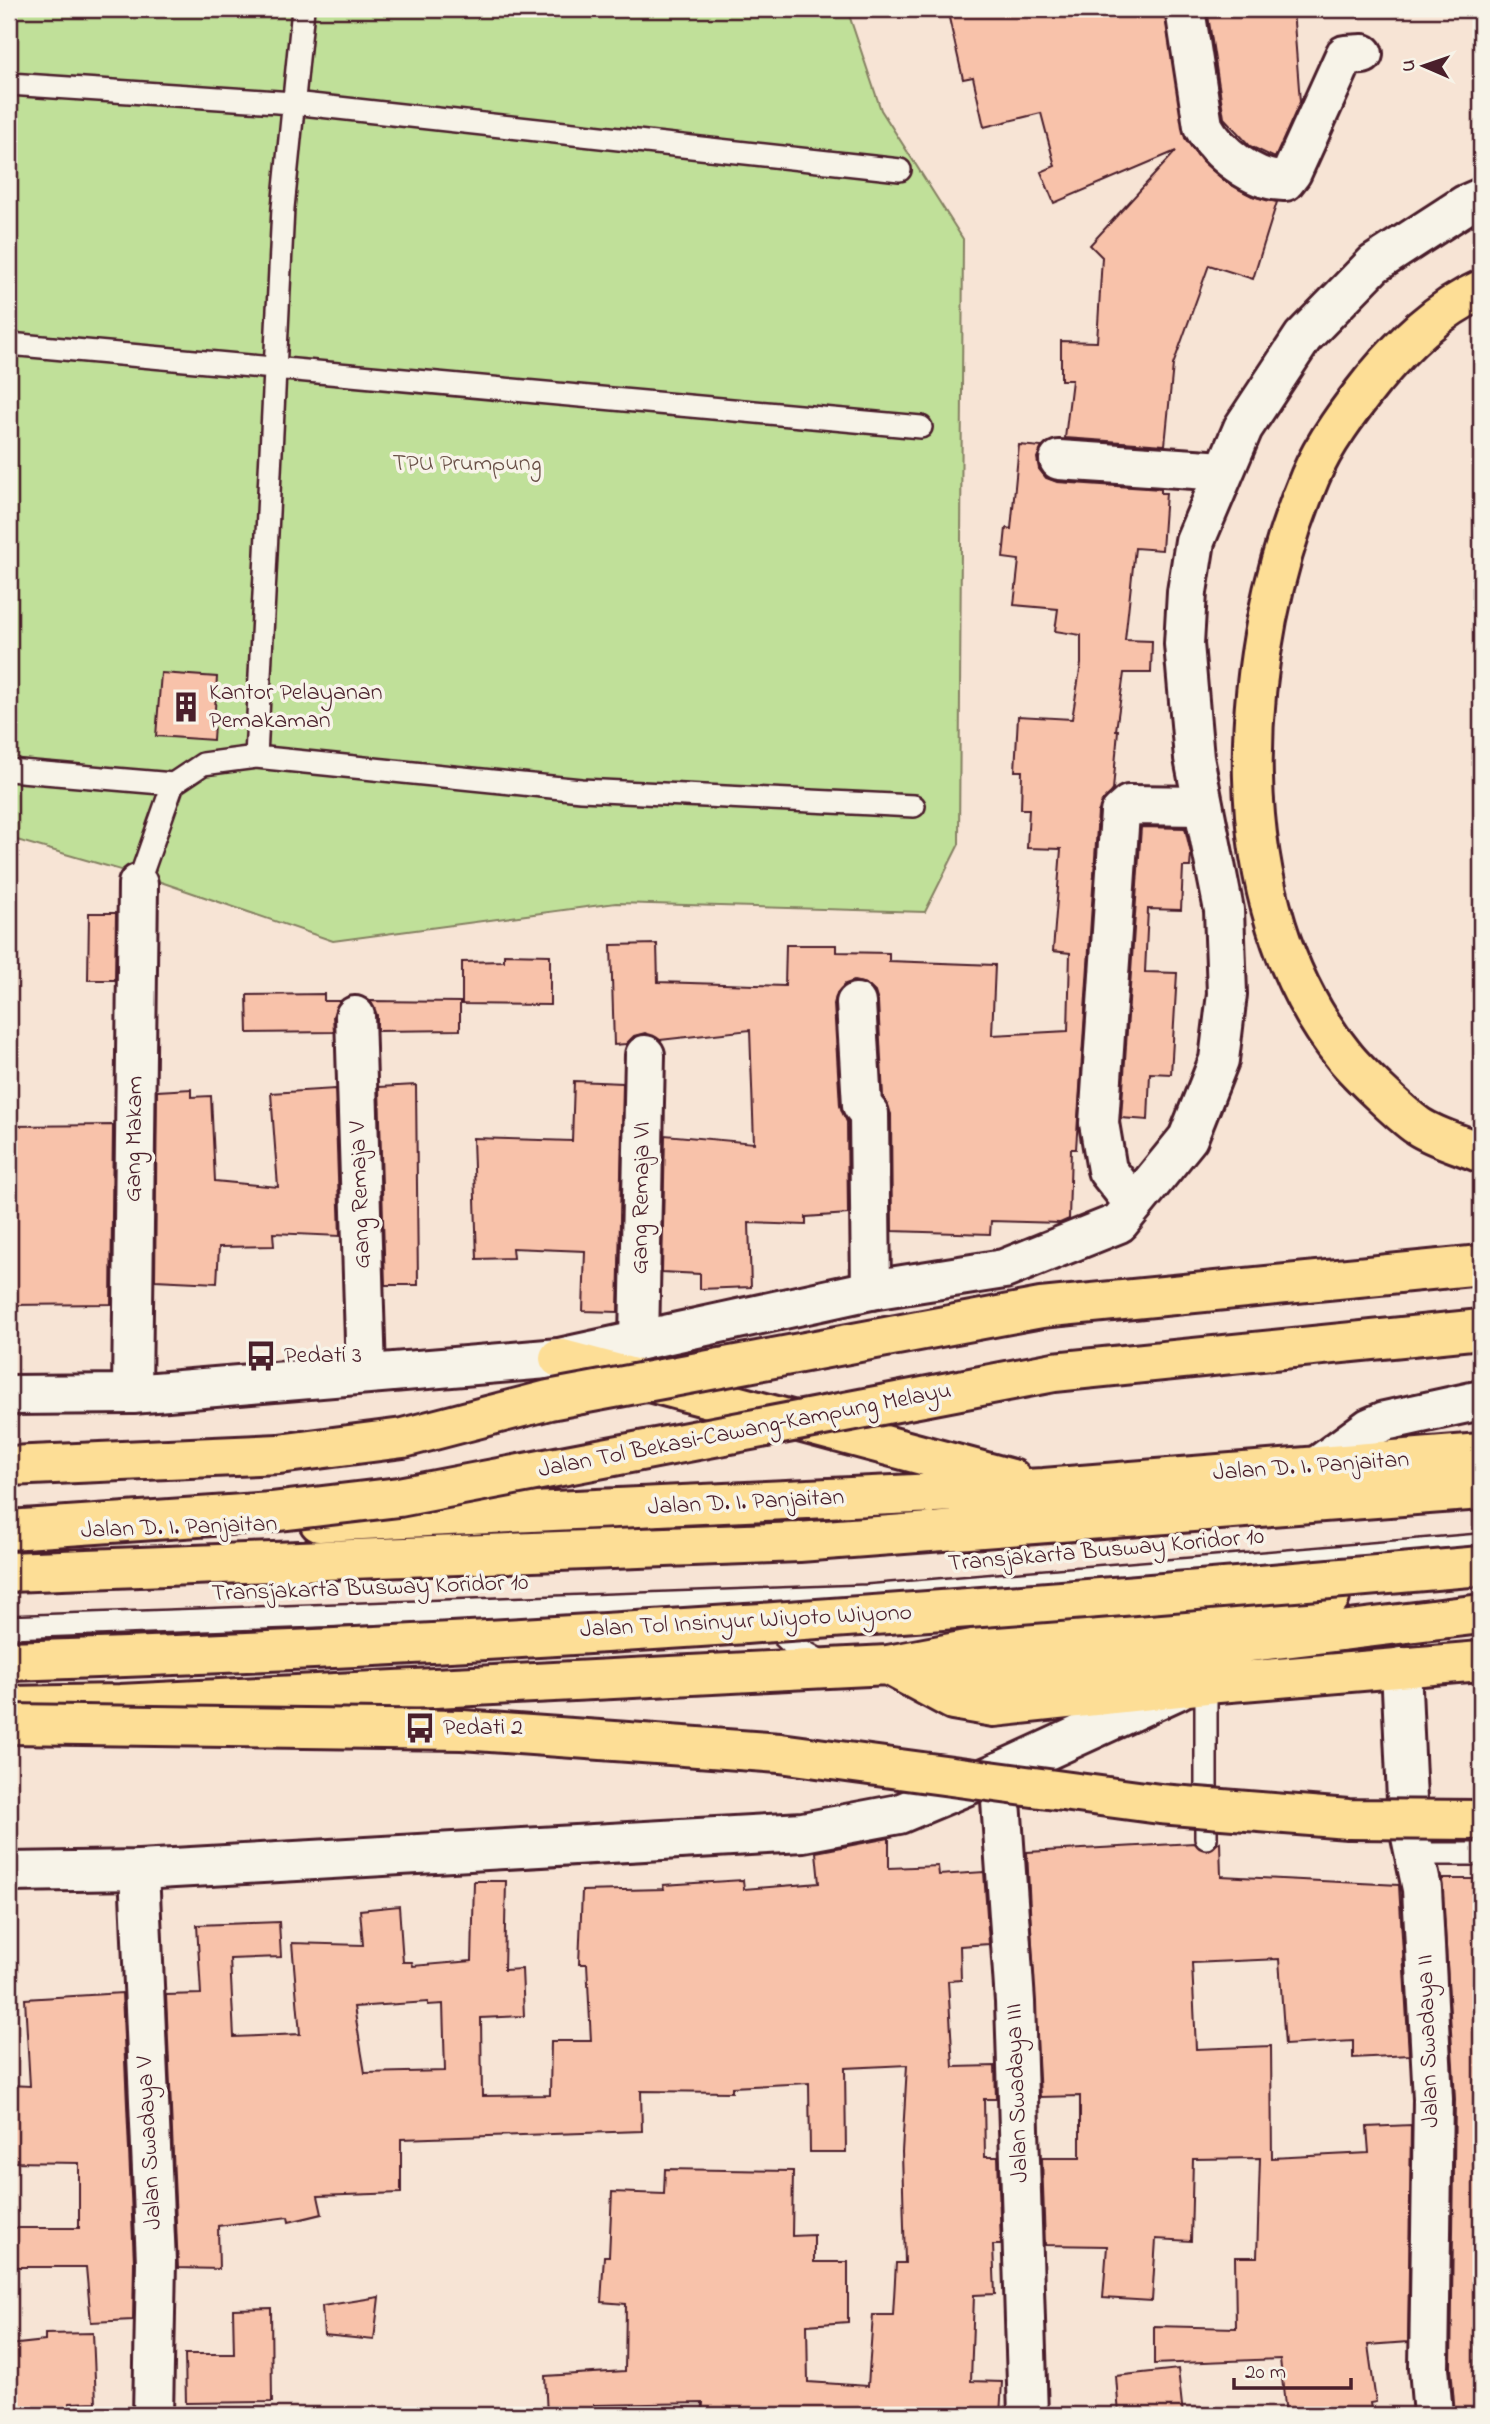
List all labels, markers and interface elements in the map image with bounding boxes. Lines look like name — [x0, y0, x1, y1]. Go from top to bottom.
north arrow — [1388, 32, 1458, 102]
text: U — [1396, 59, 1423, 72]
park label: TPU Prumpung — [393, 447, 541, 482]
place label: Kantor Pelayanan Pemakaman — [209, 676, 383, 739]
building icon: Kantor Pelayanan Pemakaman — [169, 690, 203, 724]
street label: Gang Makam — [116, 1076, 154, 1202]
street label: Gang Remaja V — [341, 1120, 381, 1269]
street label: Gang Remaja VI — [623, 1121, 661, 1275]
bus stop icon: Pedati 3 — [244, 1339, 278, 1373]
place label: Pedati 3 — [284, 1339, 362, 1374]
street label: Jalan Tol Bekasi–Cawang–Kampung Melayu — [535, 1374, 955, 1489]
street label: Jalan D. I. Panjaitan — [1212, 1443, 1410, 1491]
street label: Jalan D. I. Panjaitan — [647, 1480, 845, 1526]
street label: Jalan D. I. Panjaitan — [80, 1507, 278, 1549]
street label: Transjakarta Busway Koridor 10 — [946, 1520, 1266, 1583]
street label: Transjakarta Busway Koridor 10 — [211, 1566, 529, 1613]
street label: Jalan Tol Insinyur Wiyoto Wiyono — [579, 1596, 913, 1649]
bus stop icon: Pedati 2 — [403, 1711, 437, 1745]
place label: Pedati 2 — [443, 1711, 523, 1746]
street label: Jalan Swadaya II — [1408, 1954, 1451, 2128]
street label: Jalan Swadaya III — [997, 2003, 1040, 2183]
street label: Jalan Swadaya V — [128, 2055, 173, 2231]
scale bar — [1234, 2347, 1352, 2391]
text: 20 m — [1245, 2358, 1286, 2388]

